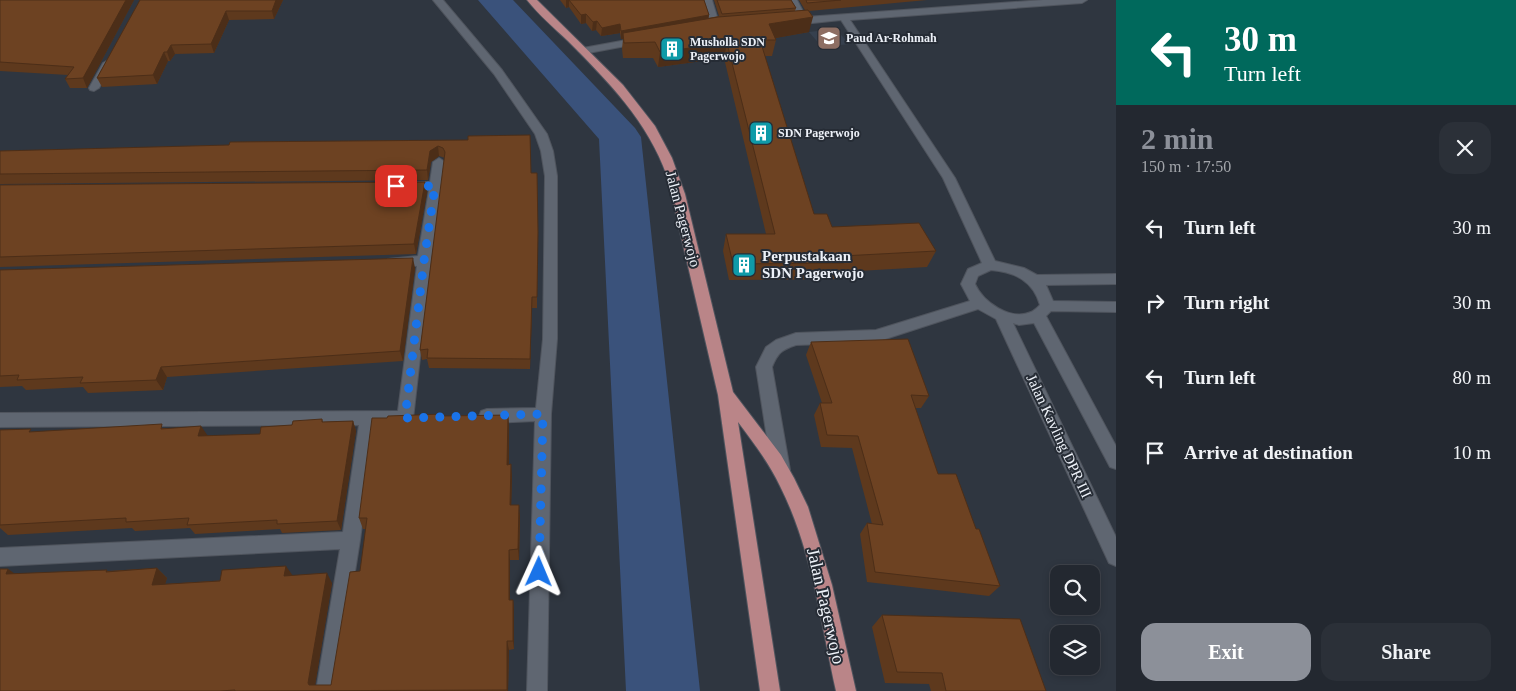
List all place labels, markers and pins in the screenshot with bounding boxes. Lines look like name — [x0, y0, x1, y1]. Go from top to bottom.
school or university icon: Paud Ar-Rohmah — [816, 25, 842, 51]
place label: Paud Ar-Rohmah — [846, 31, 937, 45]
place label: Musholla SDN Pagerwojo — [690, 35, 765, 63]
building icon: Musholla SDN Pagerwojo — [659, 36, 685, 62]
building icon: SDN Pagerwojo — [748, 120, 774, 146]
place label: SDN Pagerwojo — [778, 126, 860, 140]
pin — [375, 165, 417, 207]
place label: Perpustakaan SDN Pagerwojo — [762, 248, 864, 281]
building icon: Perpustakaan SDN Pagerwojo — [731, 252, 757, 278]

